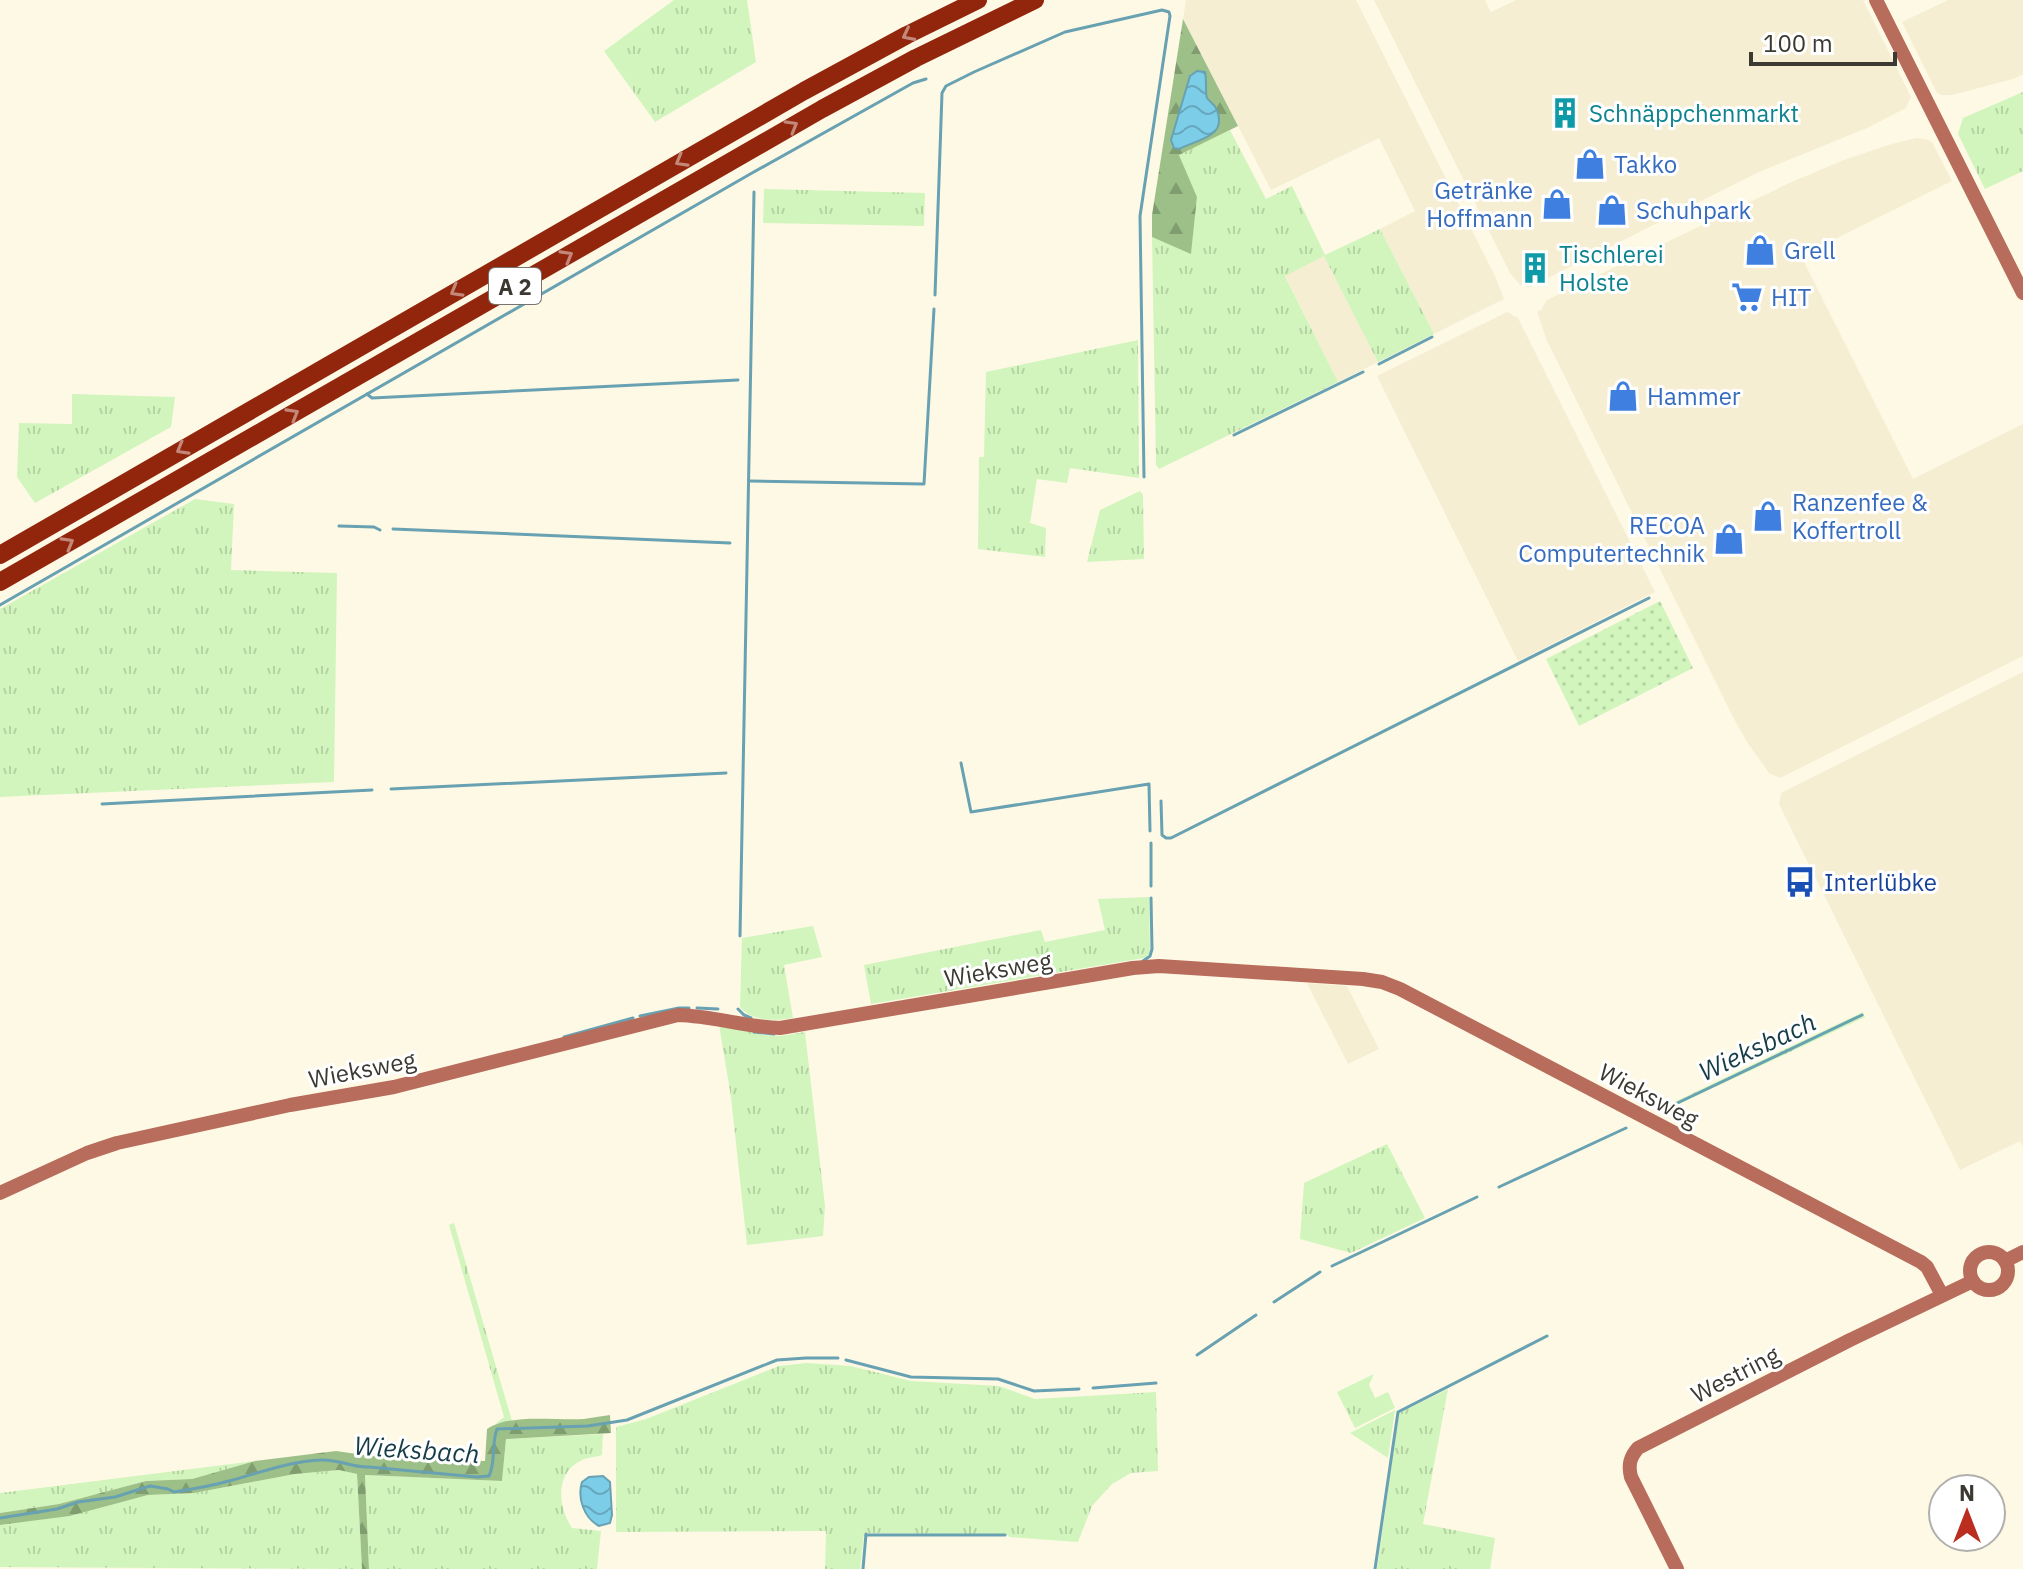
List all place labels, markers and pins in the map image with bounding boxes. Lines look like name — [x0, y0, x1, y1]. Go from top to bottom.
building icon: Schnäppchenmarkt — [1548, 96, 1582, 130]
place label: Schnäppchenmarkt — [1589, 97, 1799, 129]
shop icon: Takko — [1573, 147, 1607, 181]
place label: Takko — [1614, 148, 1677, 180]
place label: Getränke Hoffmann — [1426, 174, 1533, 234]
shop icon: Getränke Hoffmann — [1540, 187, 1574, 221]
shop icon: Schuhpark — [1595, 193, 1629, 227]
place label: Schuhpark — [1636, 194, 1751, 226]
shop icon: Grell — [1743, 233, 1777, 267]
place label: Grell — [1784, 234, 1835, 266]
place label: Tischlerei Holste — [1559, 238, 1664, 298]
building icon: Tischlerei Holste — [1518, 251, 1552, 285]
supermarket icon: HIT — [1730, 280, 1764, 314]
place label: HIT — [1771, 281, 1811, 313]
shop icon: Hammer — [1606, 379, 1640, 413]
place label: Hammer — [1647, 380, 1741, 412]
place label: Ranzenfee & Koffertroll — [1792, 486, 1928, 546]
shop icon: Ranzenfee & Koffertroll — [1751, 499, 1785, 533]
place label: RECOA Computertechnik — [1518, 509, 1705, 569]
shop icon: RECOA Computertechnik — [1712, 522, 1746, 556]
bus stop icon: Interlübke — [1783, 865, 1817, 899]
place label: Interlübke — [1824, 866, 1937, 898]

